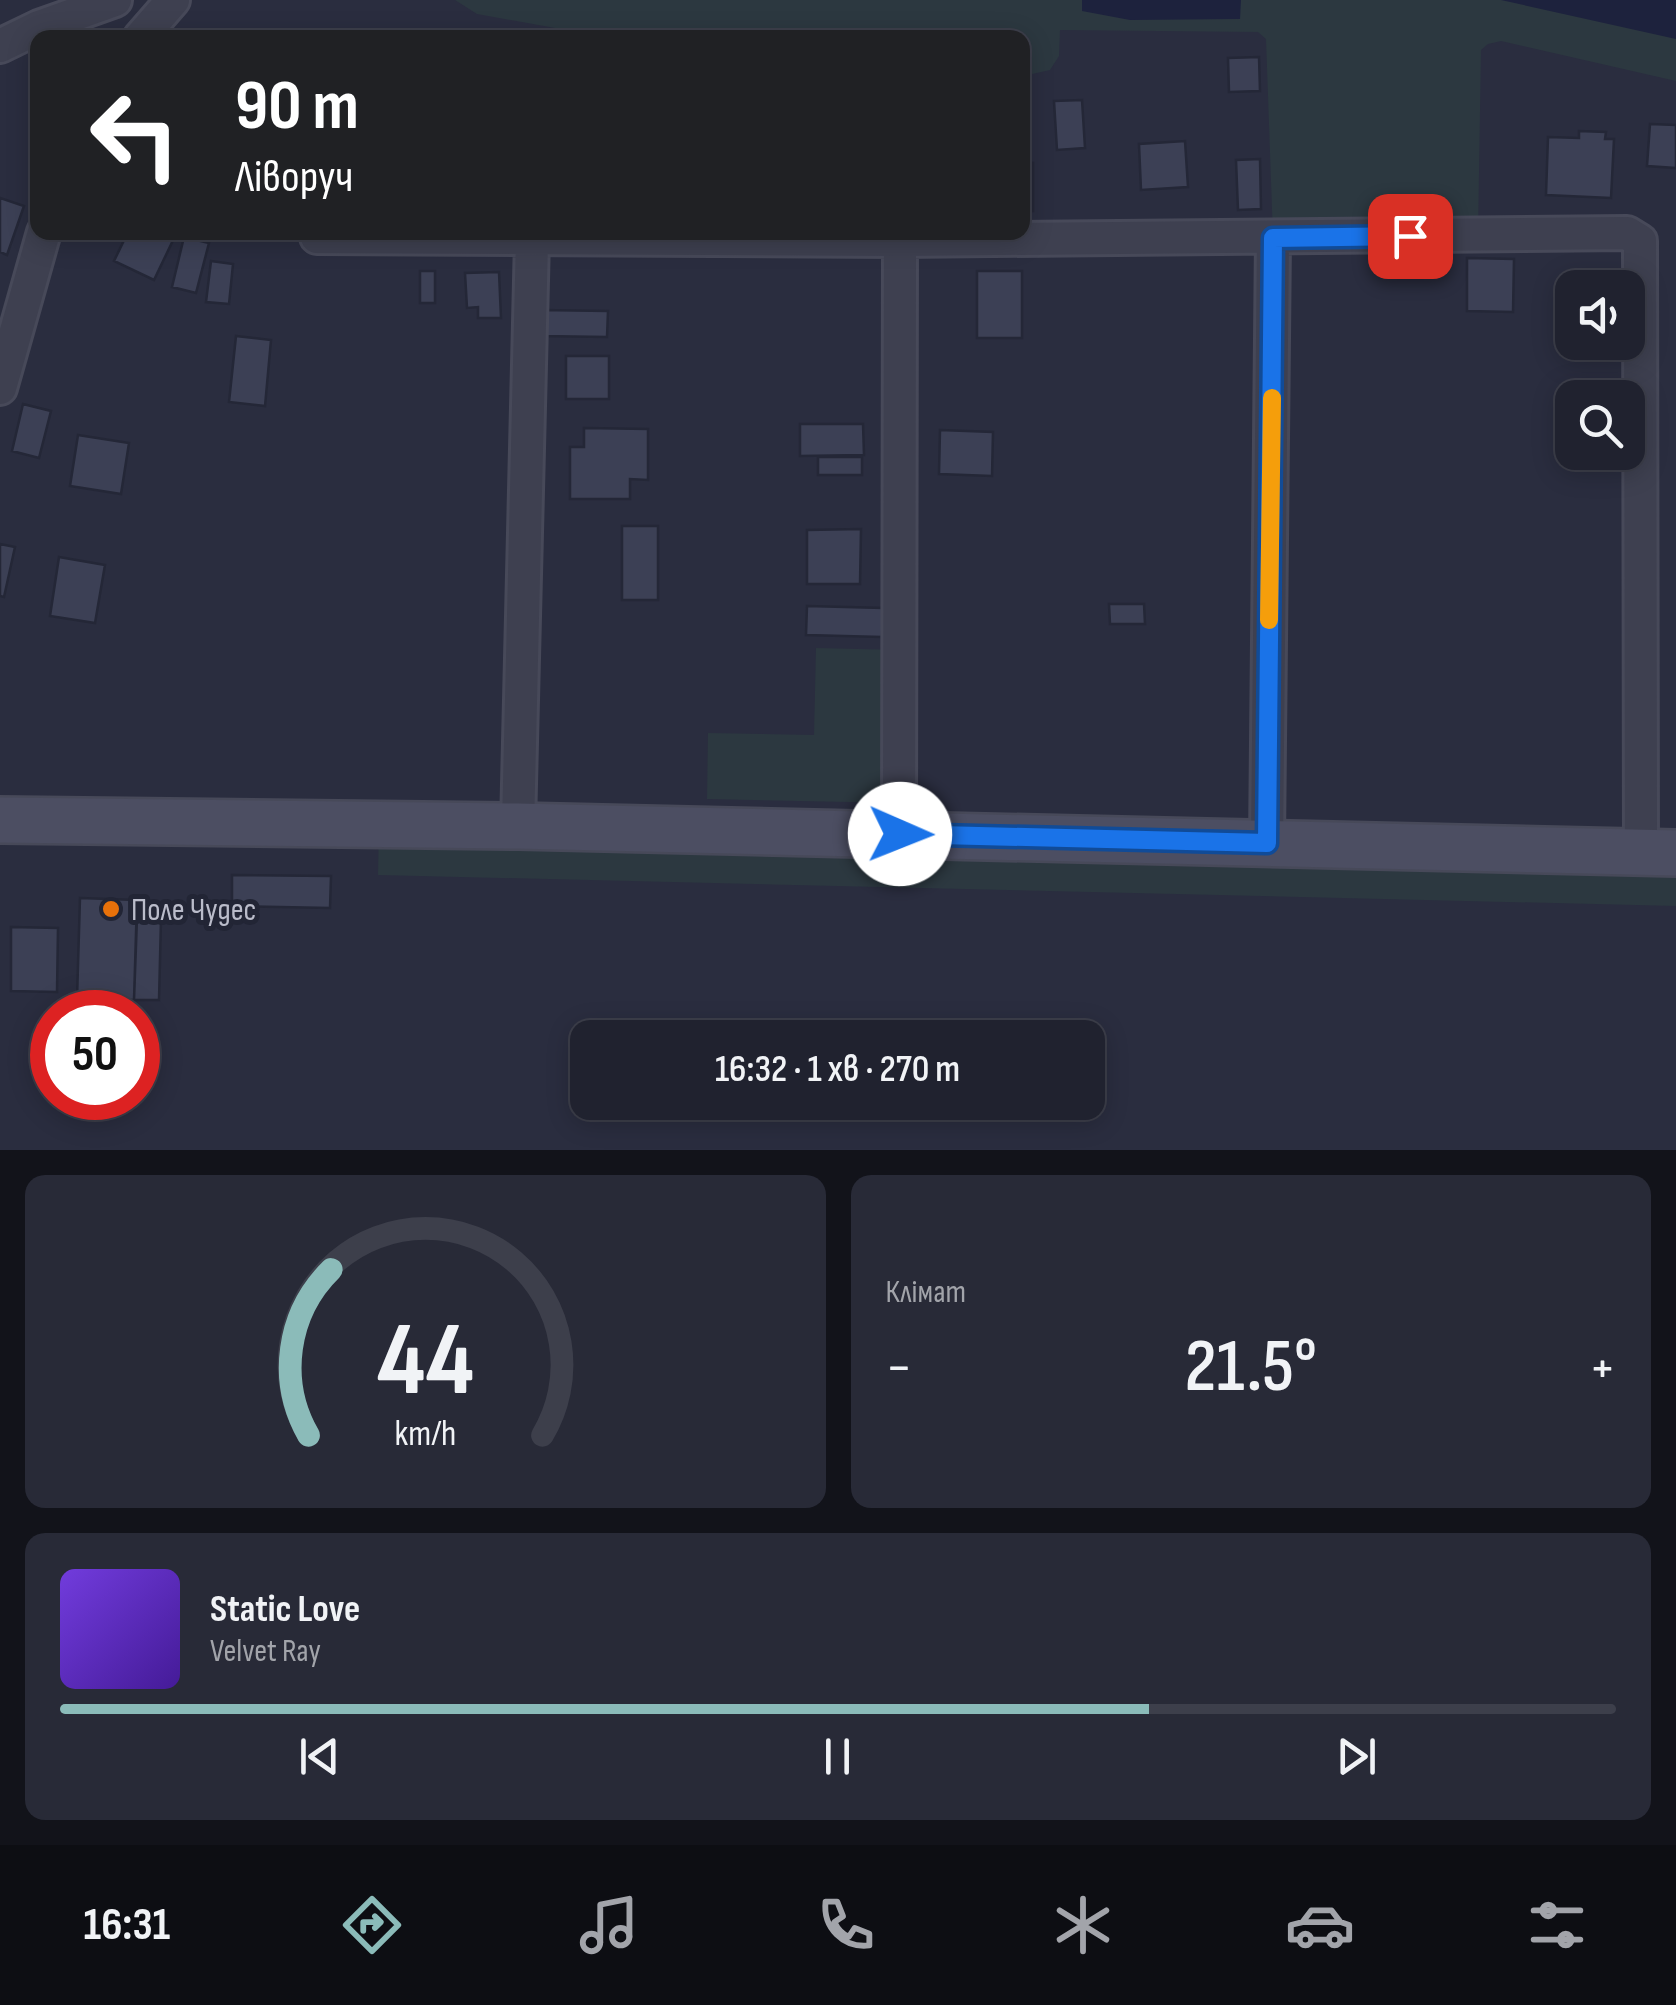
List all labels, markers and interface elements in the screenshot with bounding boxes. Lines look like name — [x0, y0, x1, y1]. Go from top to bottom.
text: 90 m — [235, 65, 359, 149]
icon: left — [70, 70, 200, 200]
text: Ліворуч — [235, 150, 353, 205]
pin — [1368, 194, 1453, 279]
icon: arrive — [1383, 209, 1438, 264]
map controls — [1555, 270, 1645, 470]
button: sound — [1555, 270, 1645, 360]
button: search — [1555, 380, 1645, 470]
position arrow — [848, 782, 952, 886]
place label: Поле Чудес — [131, 891, 256, 930]
marker: Поле Чудес — [100, 898, 122, 920]
speed limit sign: 50 — [30, 990, 160, 1120]
text: 16:32 · 1 хв · 270 m — [715, 1047, 960, 1092]
text: Клімат — [886, 1273, 966, 1312]
text: 44 — [377, 1299, 474, 1424]
text: 21.5° — [1184, 1322, 1317, 1413]
text: − — [886, 1335, 912, 1402]
text: + — [1589, 1335, 1616, 1402]
text: km/h — [394, 1413, 456, 1456]
text: Static Love — [210, 1587, 360, 1632]
text: Velvet Ray — [210, 1632, 321, 1671]
icon: previous — [292, 1729, 347, 1784]
icon: pause — [810, 1729, 865, 1784]
icon: next — [1329, 1729, 1384, 1784]
icon: directions — [337, 1890, 407, 1960]
icon: music — [574, 1890, 644, 1960]
icon: phone — [811, 1890, 881, 1960]
icon: climate — [1048, 1890, 1118, 1960]
icon: car — [1285, 1890, 1355, 1960]
icon: filters — [1522, 1890, 1592, 1960]
text: 16:31 — [84, 1898, 170, 1953]

